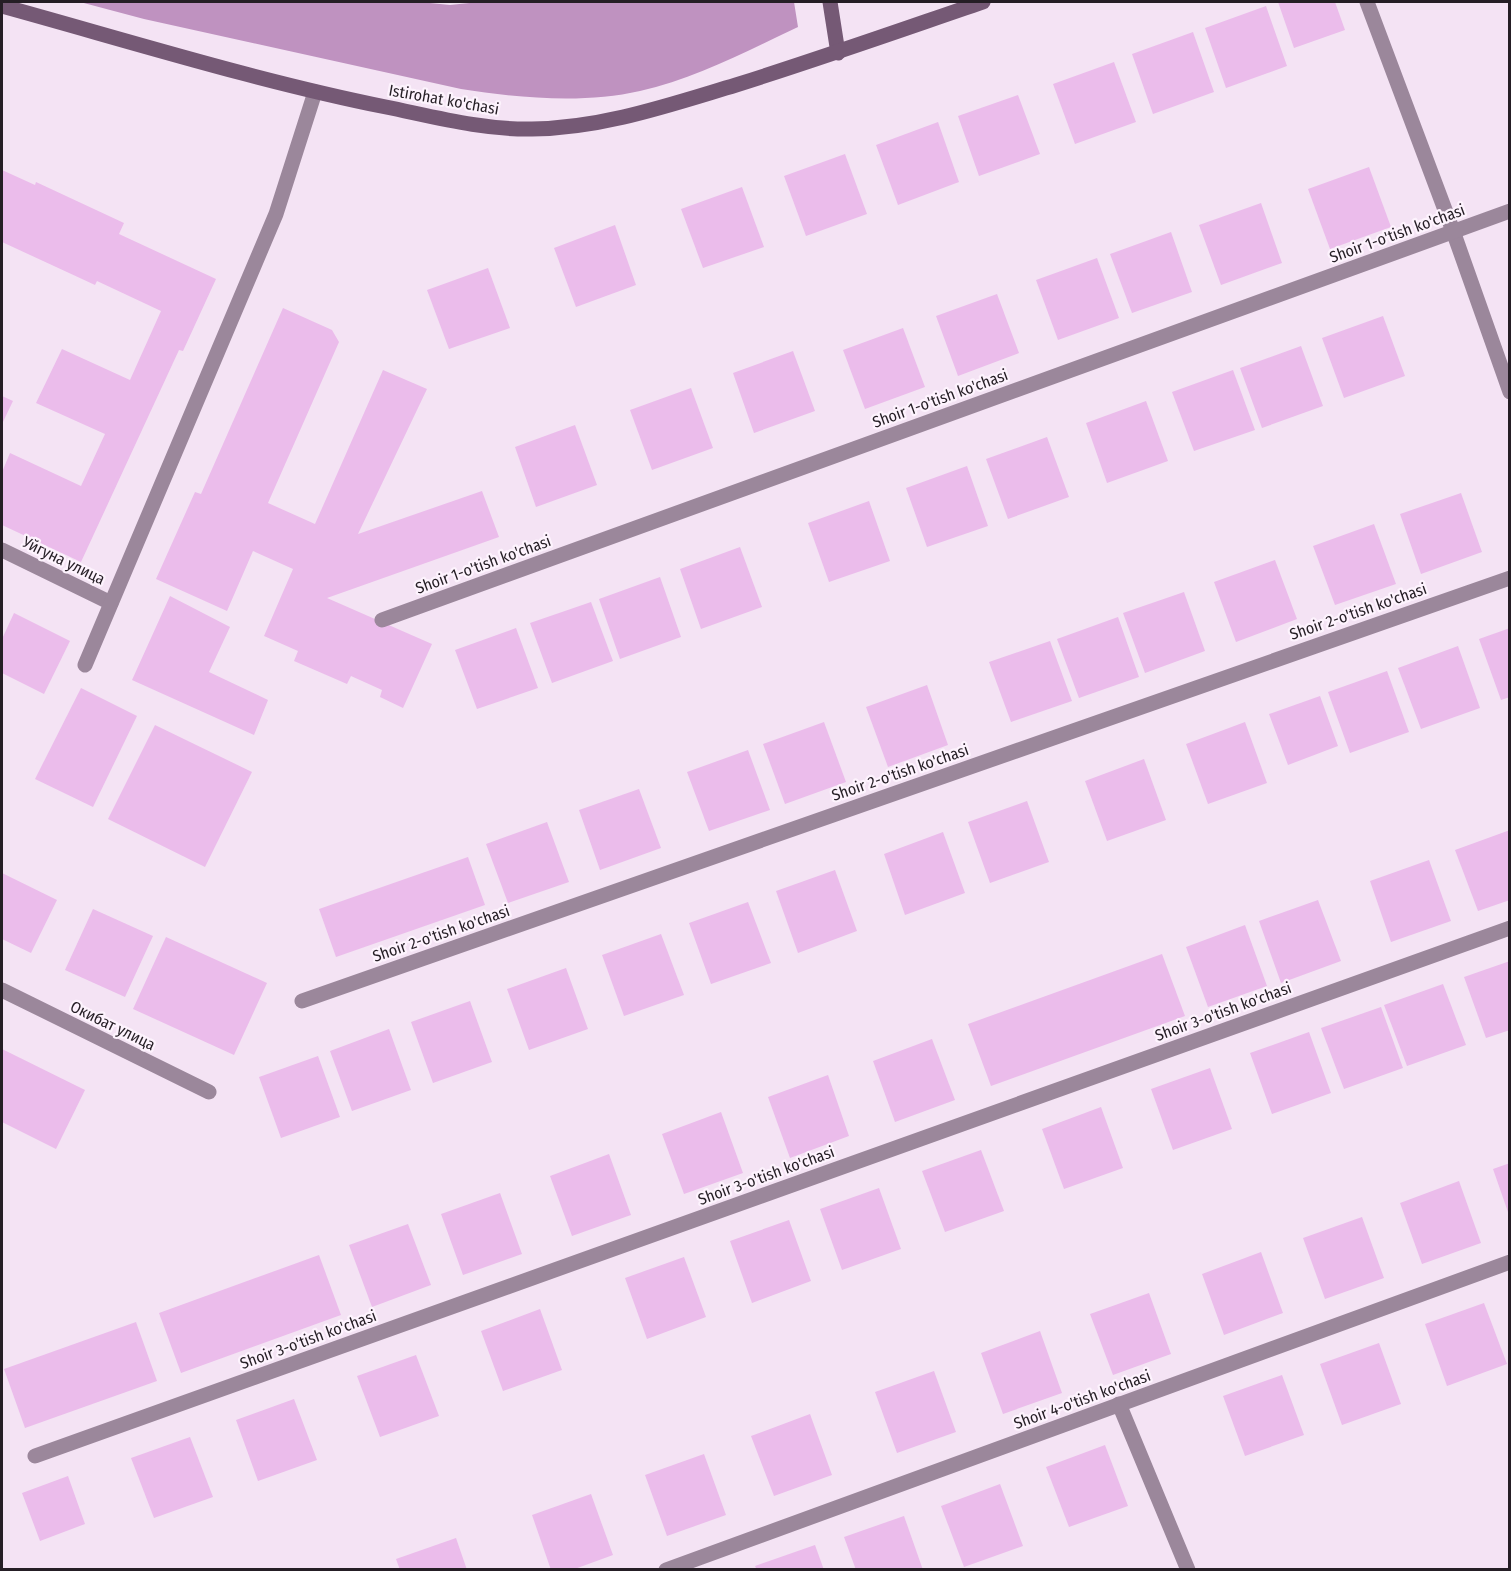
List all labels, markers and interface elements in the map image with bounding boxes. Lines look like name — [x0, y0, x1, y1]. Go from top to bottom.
street label: Istirohat ko'chasi — [387, 80, 501, 119]
street label: Shoir 1-o'tish ko'chasi — [1327, 200, 1467, 267]
street label: Shoir 1-o'tish ko'chasi — [870, 365, 1010, 432]
street label: Shoir 1-o'tish ko'chasi — [413, 531, 553, 598]
street label: Уйгуна улица — [19, 532, 108, 589]
street label: Shoir 2-o'tish ko'chasi — [1287, 579, 1429, 644]
street label: Shoir 2-o'tish ko'chasi — [829, 740, 971, 805]
street label: Shoir 2-o'tish ko'chasi — [370, 901, 512, 966]
street label: Shoir 3-o'tish ko'chasi — [1152, 978, 1294, 1045]
street label: Окибат улица — [67, 997, 159, 1054]
street label: Shoir 3-o'tish ko'chasi — [695, 1142, 837, 1209]
street label: Shoir 3-o'tish ko'chasi — [237, 1306, 379, 1373]
street label: Shoir 4-o'tish ko'chasi — [1011, 1366, 1153, 1433]

